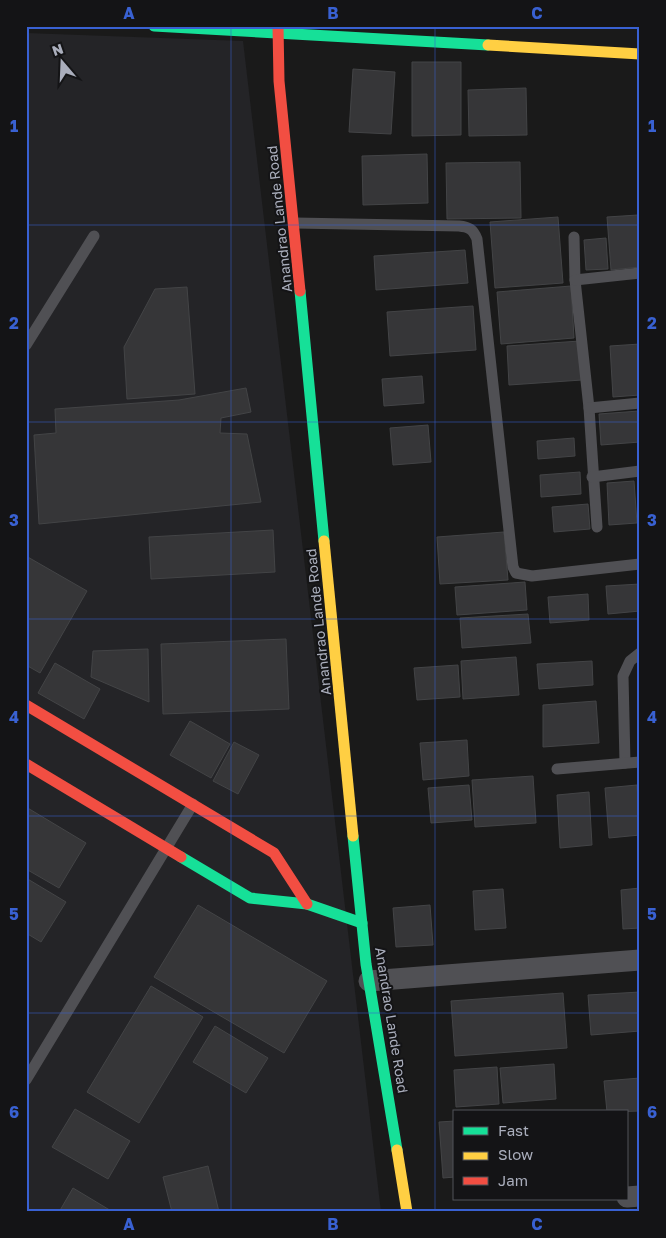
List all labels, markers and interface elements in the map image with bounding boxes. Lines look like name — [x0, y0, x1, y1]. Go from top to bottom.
text: A — [123, 3, 135, 23]
text: B — [327, 3, 339, 23]
text: C — [531, 3, 543, 23]
north arrow — [38, 38, 88, 88]
text: N — [50, 39, 65, 59]
text: 1 — [10, 116, 18, 136]
text: 1 — [648, 116, 656, 136]
street label: Anandrao Lande Road — [263, 145, 295, 293]
text: 2 — [9, 313, 19, 333]
text: 2 — [647, 313, 657, 333]
text: 3 — [9, 510, 19, 530]
text: 3 — [647, 510, 657, 530]
street label: Anandrao Lande Road — [302, 548, 334, 696]
text: 4 — [9, 707, 19, 727]
text: 4 — [647, 707, 657, 727]
text: 5 — [9, 904, 19, 924]
text: 5 — [647, 904, 657, 924]
street label: Anandrao Lande Road — [372, 946, 412, 1094]
text: 6 — [9, 1102, 19, 1122]
text: 6 — [647, 1102, 657, 1122]
legend — [453, 1110, 628, 1200]
text: Fast — [498, 1121, 529, 1139]
text: Slow — [498, 1145, 533, 1163]
text: Jam — [498, 1171, 528, 1189]
text: A — [123, 1214, 135, 1234]
text: B — [327, 1214, 339, 1234]
text: C — [531, 1214, 543, 1234]

